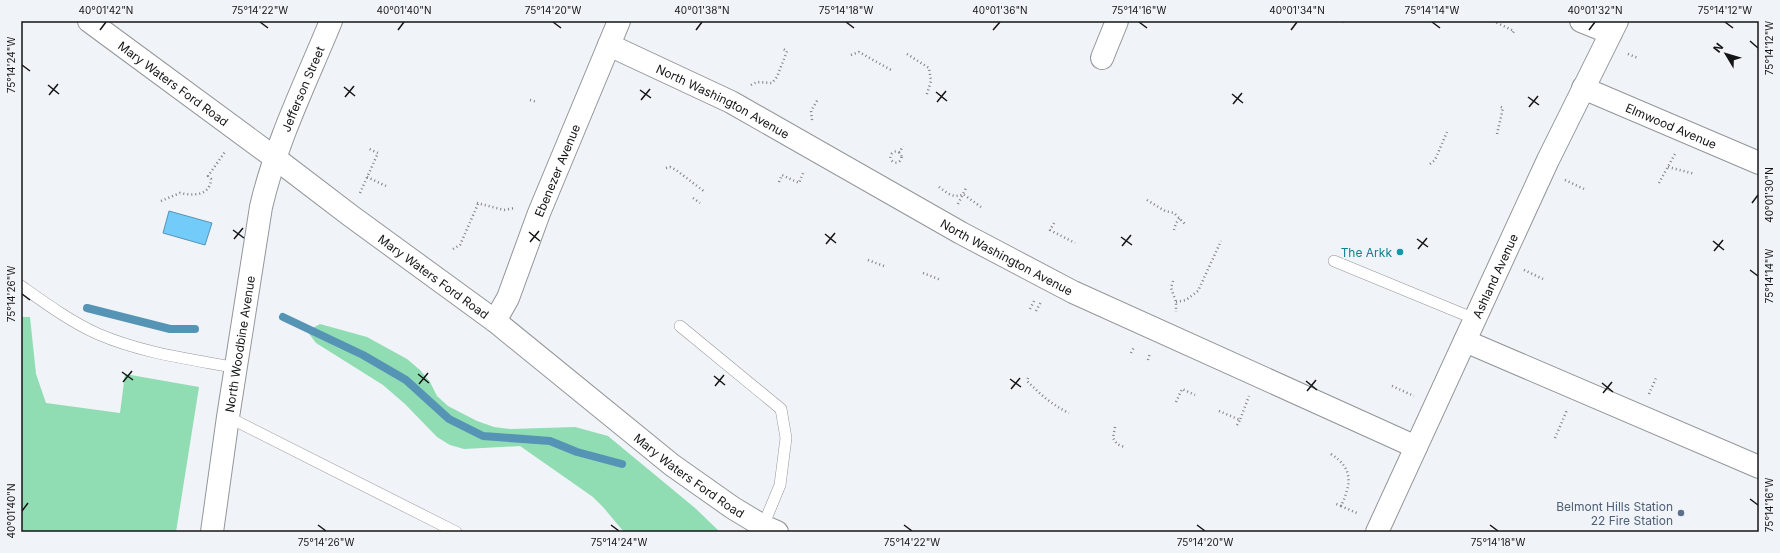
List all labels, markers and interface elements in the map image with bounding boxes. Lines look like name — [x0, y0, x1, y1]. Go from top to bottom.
text: 40°01'42"N — [79, 4, 133, 16]
text: 75°14'22"W — [232, 4, 288, 16]
text: 40°01'40"N — [376, 4, 432, 16]
text: 75°14'20"W — [525, 4, 581, 16]
text: 40°01'38"N — [674, 4, 730, 16]
text: 75°14'18"W — [819, 4, 873, 16]
text: 40°01'36"N — [972, 4, 1028, 16]
text: 75°14'16"W — [1112, 4, 1166, 16]
text: 40°01'34"N — [1269, 4, 1325, 16]
text: 75°14'14"W — [1405, 4, 1460, 16]
text: 40°01'32"N — [1567, 4, 1623, 16]
text: 75°14'12"W — [1698, 4, 1752, 16]
text: 75°14'12"W — [1763, 21, 1775, 75]
north arrow — [1706, 34, 1746, 74]
text: 75°14'24"W — [5, 37, 17, 93]
street label: Mary Waters Ford Road — [115, 38, 232, 129]
text: N — [1710, 40, 1726, 55]
street label: Jefferson Street — [278, 44, 327, 134]
street label: North Washington Avenue — [654, 61, 792, 141]
street label: Elmwood Avenue — [1623, 100, 1719, 152]
street label: Ebenezer Avenue — [531, 122, 583, 219]
text: 40°01'30"N — [1763, 167, 1775, 223]
street label: North Washington Avenue — [938, 215, 1076, 298]
street label: Mary Waters Ford Road — [375, 231, 492, 322]
street label: Ashland Avenue — [1469, 231, 1521, 320]
place label: The Arkk — [1341, 245, 1392, 260]
marker: The Arkk — [1395, 247, 1405, 257]
text: 75°14'14"W — [1763, 248, 1775, 303]
text: 75°14'26"W — [5, 266, 17, 322]
street label: North Woodbine Avenue — [221, 275, 258, 413]
street label: Mary Waters Ford Road — [631, 430, 747, 521]
text: 75°14'16"W — [1763, 478, 1775, 532]
text: 40°01'40"N — [5, 483, 17, 539]
place label: Belmont Hills Station 22 Fire Station — [1556, 499, 1673, 528]
marker: Belmont Hills Station 22 Fire Station — [1676, 508, 1686, 518]
text: 75°14'26"W — [298, 536, 354, 548]
text: 75°14'24"W — [591, 536, 647, 548]
text: 75°14'22"W — [884, 536, 940, 548]
text: 75°14'20"W — [1177, 536, 1233, 548]
text: 75°14'18"W — [1471, 536, 1525, 548]

